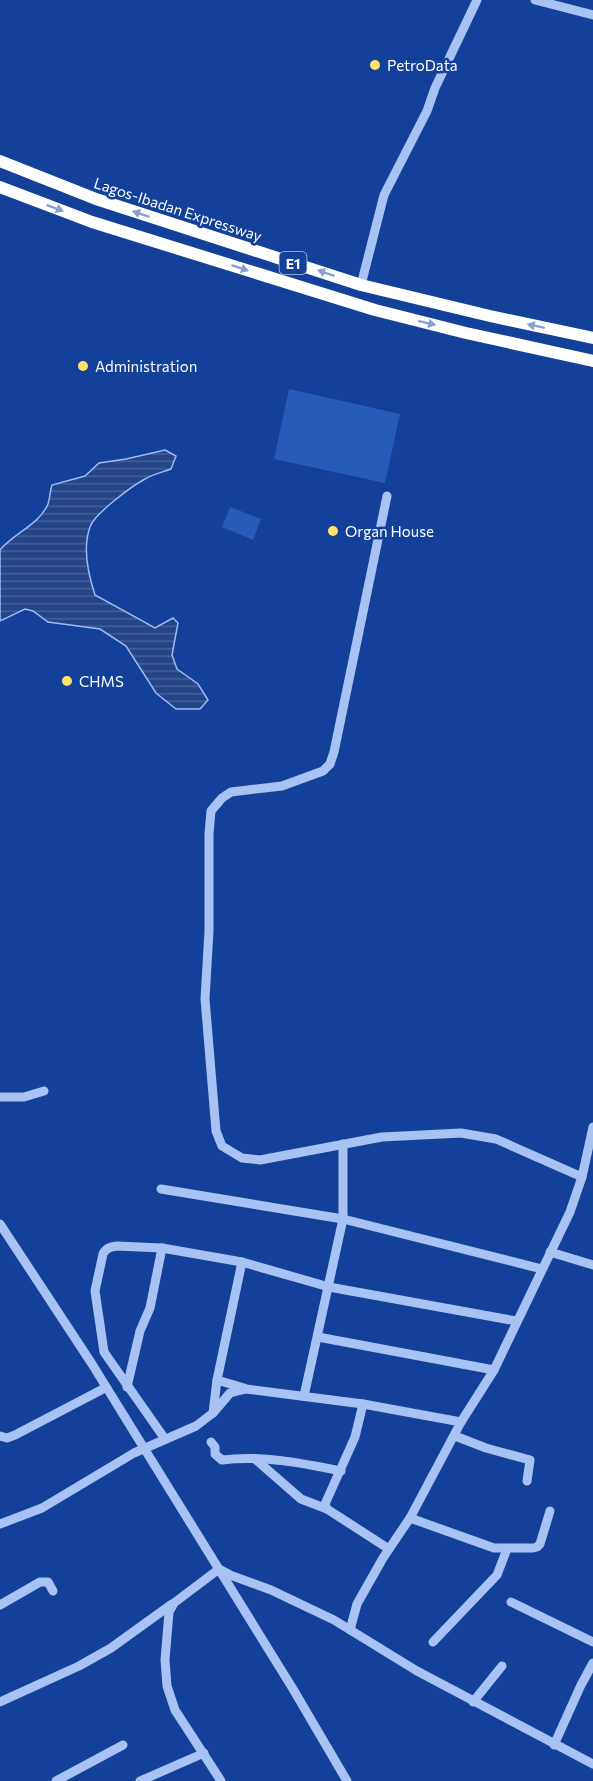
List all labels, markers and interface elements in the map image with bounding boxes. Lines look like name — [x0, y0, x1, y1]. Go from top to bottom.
place label: PetroData — [387, 56, 458, 74]
marker: PetroData — [368, 58, 382, 72]
street label: Lagos-Ibadan Expressway — [92, 173, 264, 245]
one-way arrow — [46, 203, 64, 213]
one-way arrow — [132, 208, 150, 218]
road number: E1 — [280, 252, 306, 274]
one-way arrow — [231, 264, 249, 273]
one-way arrow — [317, 268, 335, 278]
one-way arrow — [418, 319, 436, 329]
one-way arrow — [526, 321, 545, 330]
place label: Administration — [95, 357, 197, 375]
marker: Administration — [76, 359, 90, 373]
place label: Organ House — [345, 522, 434, 540]
marker: Organ House — [326, 524, 340, 538]
place label: CHMS — [79, 672, 124, 690]
marker: CHMS — [60, 674, 74, 688]

